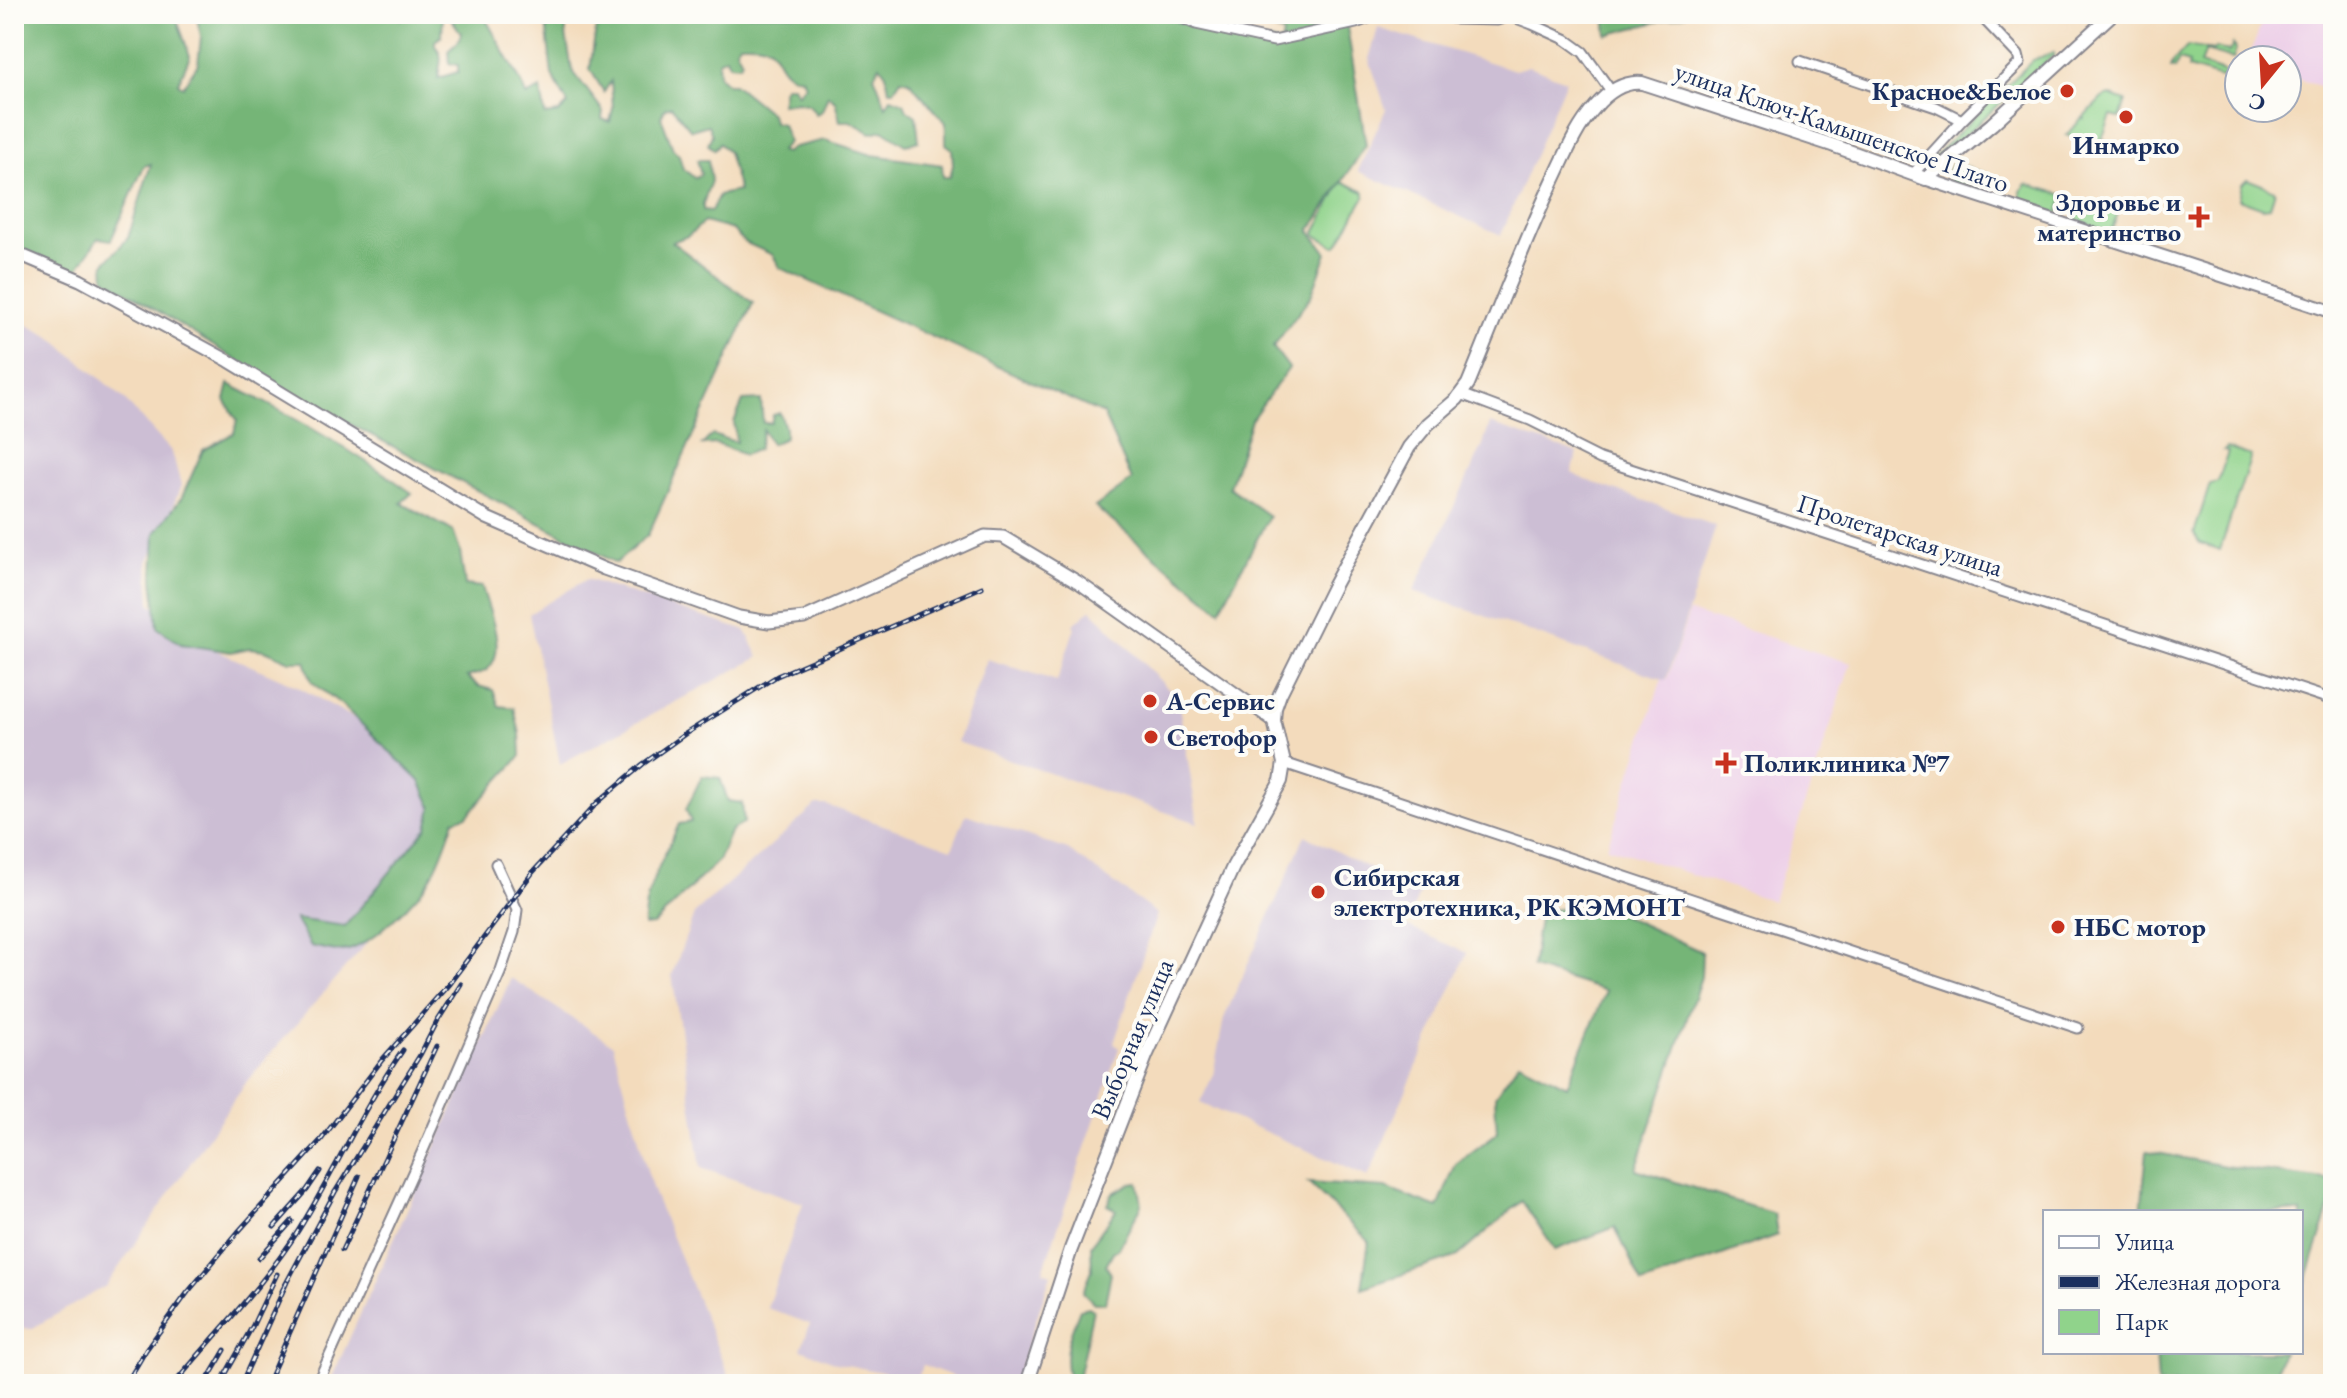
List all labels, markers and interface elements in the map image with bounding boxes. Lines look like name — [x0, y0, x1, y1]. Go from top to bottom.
north arrow — [2223, 44, 2303, 124]
street label: улица Ключ-Камышенское Плато — [1670, 54, 2014, 200]
place label: Красное&Белое — [1872, 74, 2051, 108]
marker: Красное&Белое — [2058, 82, 2076, 100]
text: С — [2245, 86, 2269, 119]
marker: Инмарко — [2117, 108, 2135, 126]
place label: Инмарко — [2073, 128, 2179, 162]
place label: Здоровье и материнство — [2037, 185, 2181, 249]
marker: Здоровье и материнство — [2188, 206, 2210, 228]
street label: Пролетарская улица — [1793, 486, 2008, 585]
place label: А-Сервис — [1165, 684, 1275, 718]
marker: А-Сервис — [1141, 692, 1159, 710]
place label: Светофор — [1167, 720, 1277, 754]
marker: Светофор — [1142, 728, 1160, 746]
place label: Поликлиника №7 — [1744, 746, 1950, 780]
marker: Поликлиника №7 — [1715, 752, 1737, 774]
place label: Сибирская электротехника, РК КЭМОНТ — [1334, 860, 1686, 924]
marker: Сибирская электротехника, РК КЭМОНТ — [1309, 883, 1327, 901]
place label: НБС мотор — [2074, 910, 2206, 944]
marker: НБС мотор — [2049, 918, 2067, 936]
street label: Выборная улица — [1083, 953, 1181, 1124]
legend — [2043, 1210, 2303, 1354]
text: Улица — [2114, 1226, 2174, 1257]
text: Железная дорога — [2114, 1266, 2281, 1297]
text: Парк — [2115, 1306, 2169, 1337]

